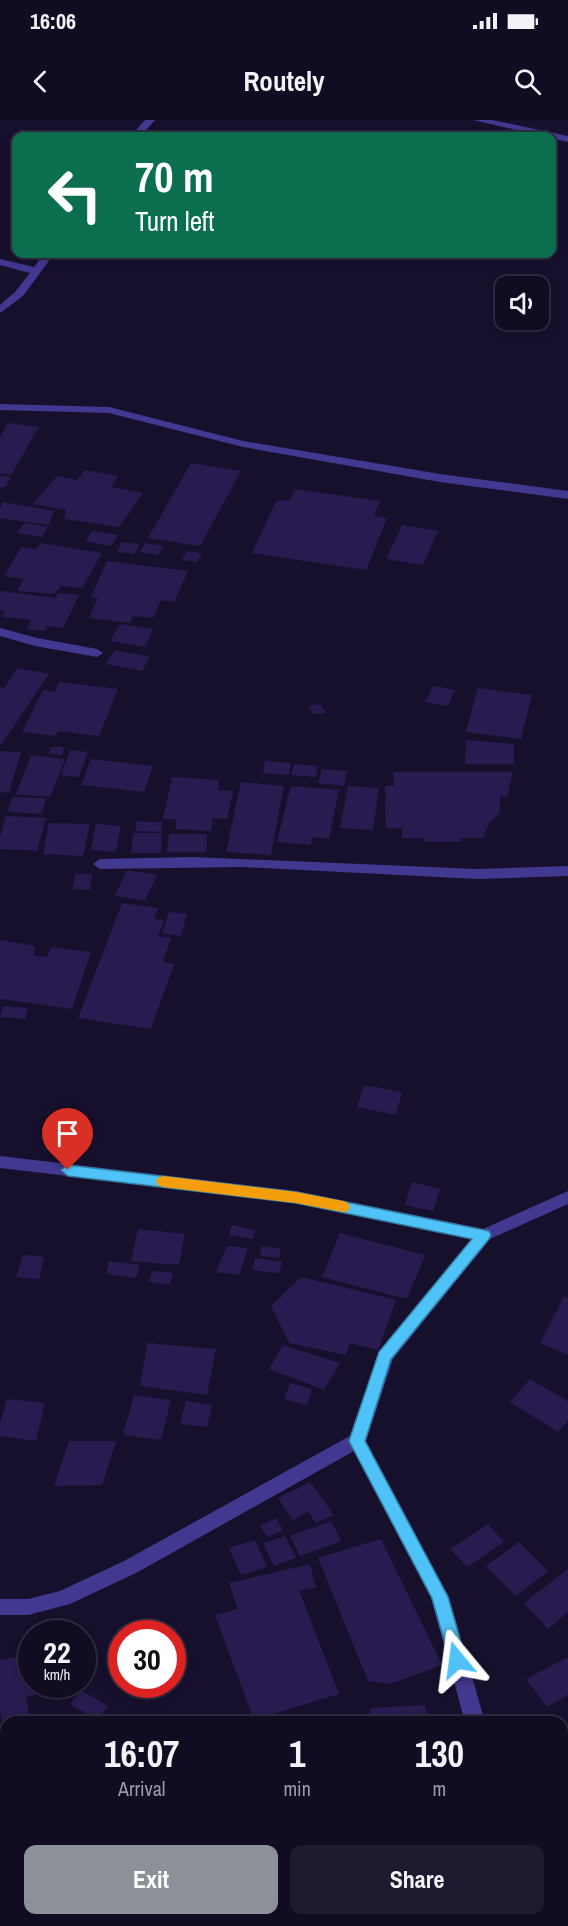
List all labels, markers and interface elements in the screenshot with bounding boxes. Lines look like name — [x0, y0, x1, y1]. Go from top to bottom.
text: 16:06 — [30, 6, 76, 36]
text: Routely — [243, 63, 325, 99]
icon: back — [24, 65, 57, 98]
icon: search — [511, 65, 544, 98]
text: 70 m — [135, 149, 214, 205]
icon: left — [36, 156, 114, 234]
text: Turn left — [135, 203, 214, 239]
map controls — [495, 276, 549, 330]
button: sound — [495, 276, 549, 330]
pin — [42, 1108, 93, 1170]
icon: arrive — [51, 1117, 84, 1150]
speed limit sign: 30 — [108, 1620, 186, 1698]
position arrow — [425, 1628, 489, 1692]
text: 22 — [43, 1632, 71, 1672]
text: km/h — [44, 1664, 70, 1685]
text: 16:07 — [104, 1730, 179, 1778]
text: 1 — [289, 1730, 305, 1778]
text: 130 — [415, 1730, 464, 1778]
text: Arrival — [118, 1775, 165, 1802]
text: min — [283, 1775, 311, 1802]
text: m — [433, 1775, 446, 1802]
button: Exit — [24, 1845, 278, 1914]
button: Share — [290, 1845, 544, 1914]

